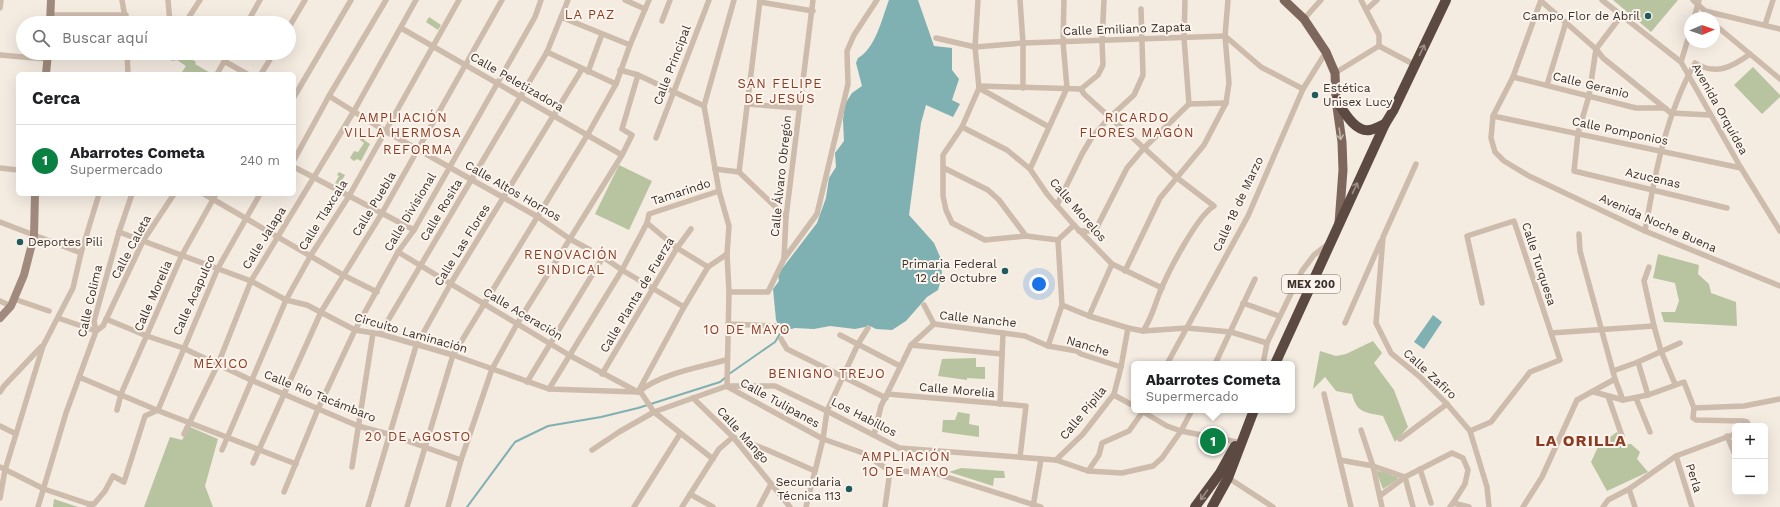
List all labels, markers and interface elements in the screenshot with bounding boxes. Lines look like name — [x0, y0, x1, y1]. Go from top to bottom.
district label: LA PAZ — [565, 7, 615, 22]
place label: Campo Flor de Abril — [1523, 9, 1640, 23]
marker: Campo Flor de Abril — [1643, 11, 1653, 21]
north arrow — [1684, 12, 1720, 48]
search box — [16, 16, 296, 60]
street label: Calle Emiliano Zapata — [1063, 20, 1192, 38]
street label: Calle Principal — [650, 23, 694, 107]
icon: search — [30, 27, 52, 49]
text: Buscar aquí — [62, 29, 148, 47]
one-way arrow — [1418, 45, 1426, 57]
street label: Calle Peletizadora — [468, 50, 566, 115]
street label: Avenida Orquídea — [1689, 61, 1751, 157]
street label: Calle Geranio — [1551, 69, 1631, 101]
district label: SAN FELIPE DE JESÚS — [738, 76, 822, 106]
place label: Estética Unisex Lucy — [1323, 81, 1393, 109]
text: Cerca — [32, 88, 80, 108]
marker: Estética Unisex Lucy — [1310, 90, 1320, 100]
district label: AMPLIACIÓN VILLA HERMOSA — [344, 109, 462, 140]
district label: RICARDO FLORES MAGÓN — [1080, 110, 1194, 140]
street label: Calle Álvaro Obregón — [768, 114, 794, 238]
street label: Calle Pomponios — [1571, 114, 1669, 148]
one-way arrow — [1337, 127, 1345, 140]
district label: REFORMA — [383, 142, 453, 157]
text: Abarrotes Cometa — [70, 144, 205, 162]
text: 1 — [42, 153, 48, 168]
text: 240 m — [240, 153, 280, 168]
street label: Calle 18 de Marzo — [1210, 154, 1266, 254]
street label: Calle Altos Hornos — [462, 158, 564, 224]
text: Supermercado — [70, 162, 163, 177]
street label: Azucenas — [1624, 165, 1682, 191]
street label: Calle Puebla — [349, 169, 399, 239]
street label: Calle Divisional — [381, 170, 439, 254]
street label: Calle Morelos — [1047, 175, 1109, 245]
street label: Calle Rosita — [417, 176, 465, 243]
street label: Tamarindo — [650, 176, 712, 208]
street label: Calle Tlaxcala — [296, 177, 350, 253]
one-way arrow — [1352, 183, 1359, 195]
street label: Avenida Noche Buena — [1597, 191, 1719, 255]
street label: Calle Las Flores — [431, 201, 493, 289]
street label: Calle Jalapa — [239, 204, 289, 272]
street label: Calle Caleta — [108, 212, 154, 281]
street label: Calle Turquesa — [1519, 221, 1559, 308]
place label: Deportes Pili — [28, 235, 103, 249]
street label: Calle Planta de Fuerza — [597, 235, 677, 355]
marker: Deportes Pili — [15, 237, 25, 247]
district label: RENOVACIÓN SINDICAL — [524, 246, 618, 277]
street label: Calle Acapulco — [170, 253, 218, 337]
place label: Primaria Federal 12 de Octubre — [901, 257, 997, 285]
street label: Calle Morelia — [131, 258, 175, 334]
street label: Calle Colima — [75, 263, 105, 339]
marker: Primaria Federal 12 de Octubre — [1000, 266, 1010, 276]
your location — [1029, 274, 1049, 294]
road number: MEX 200 — [1282, 275, 1340, 293]
street label: Calle Aceración — [481, 285, 565, 343]
street label: Calle Nanche — [939, 308, 1017, 330]
street label: Circuito Laminación — [353, 310, 469, 356]
district label: 1O DE MAYO — [703, 322, 791, 337]
street label: Nanche — [1065, 333, 1111, 359]
street label: Calle Zafiro — [1401, 346, 1459, 402]
district label: MÉXICO — [193, 355, 249, 371]
popup — [1131, 361, 1295, 413]
district label: BENIGNO TREJO — [768, 366, 886, 381]
street label: Calle Río Tacámbaro — [262, 367, 378, 425]
text: Abarrotes Cometa — [1146, 371, 1280, 389]
street label: Calle Tulipanes — [738, 375, 822, 431]
street label: Calle Morelia — [919, 380, 996, 400]
street label: Calle Pípila — [1057, 383, 1109, 442]
text: Supermercado — [1146, 389, 1238, 404]
street label: Los Habillos — [829, 394, 899, 440]
street label: Calle Mango — [714, 404, 772, 466]
map controls — [1732, 423, 1768, 495]
button: + — [1732, 423, 1768, 459]
pin: 1 — [1200, 426, 1226, 456]
district label: 20 DE AGOSTO — [365, 429, 471, 444]
district label: LA ORILLA — [1535, 431, 1627, 450]
district label: AMPLIACIÓN 1O DE MAYO — [861, 448, 951, 479]
button: − — [1732, 459, 1768, 495]
street label: Perla — [1683, 462, 1705, 494]
place label: Secundaria Técnica 113 — [776, 475, 841, 503]
marker: Secundaria Técnica 113 — [844, 484, 854, 494]
one-way arrow — [1200, 490, 1208, 501]

